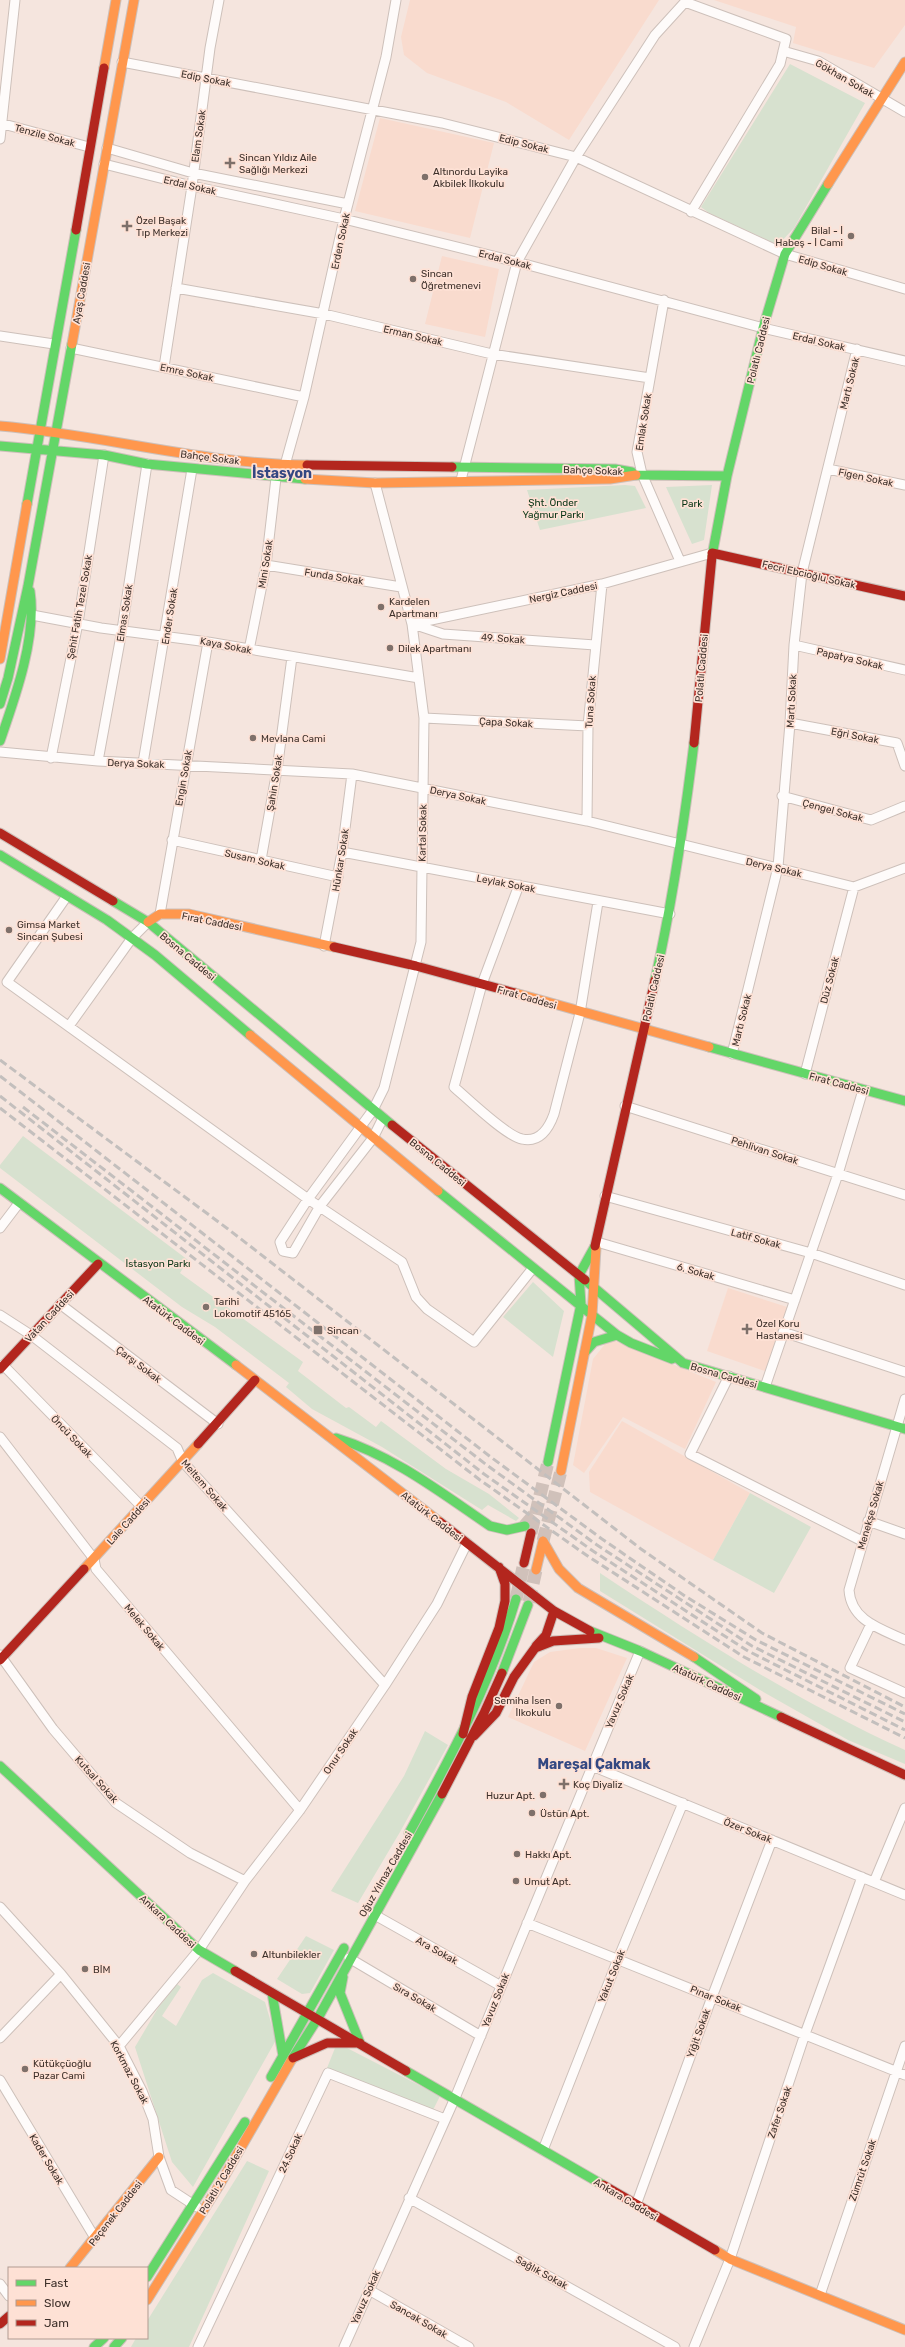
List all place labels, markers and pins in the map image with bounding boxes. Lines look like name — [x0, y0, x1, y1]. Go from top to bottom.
place label: Sincan Yıldız Aile Sağlığı Merkezi — [239, 152, 317, 176]
marker: Sincan Yıldız Aile Sağlığı Merkezi — [224, 157, 236, 169]
place label: Altınordu Layika Akbilek İlkokulu — [433, 166, 508, 190]
marker: Altınordu Layika Akbilek İlkokulu — [420, 172, 430, 182]
place label: Özel Başak Tıp Merkezi — [136, 215, 188, 239]
marker: Özel Başak Tıp Merkezi — [121, 220, 133, 232]
place label: Bilal - İ Habeş - İ Cami — [775, 225, 843, 249]
marker: Bilal - İ Habeş - İ Cami — [846, 231, 856, 241]
place label: Sincan Öğretmenevi — [421, 268, 481, 292]
marker: Sincan Öğretmenevi — [408, 274, 418, 284]
place label: Kardelen Apartmanı — [389, 596, 438, 620]
marker: Kardelen Apartmanı — [376, 602, 386, 612]
marker: Dilek Apartmanı — [385, 643, 395, 653]
place label: Dilek Apartmanı — [398, 643, 471, 655]
marker: Mevlana Cami — [248, 733, 258, 743]
place label: Mevlana Cami — [261, 733, 325, 745]
place label: Gimsa Market Sincan Şubesi — [17, 919, 83, 943]
marker: Gimsa Market Sincan Şubesi — [4, 925, 14, 935]
place label: Tarihi Lokomotif 45165 — [214, 1296, 291, 1320]
marker: Tarihi Lokomotif 45165 — [201, 1302, 211, 1312]
place label: Özel Koru Hastanesi — [756, 1318, 802, 1342]
marker: Özel Koru Hastanesi — [741, 1323, 753, 1335]
marker: Sincan — [312, 1324, 324, 1336]
place label: Sincan — [327, 1325, 359, 1337]
place label: Semiha İsen İlkokulu — [494, 1695, 551, 1719]
marker: Semiha İsen İlkokulu — [554, 1701, 564, 1711]
marker: Koç Diyaliz — [558, 1778, 570, 1790]
place label: Koç Diyaliz — [573, 1779, 623, 1791]
place label: Huzur Apt. — [486, 1790, 535, 1802]
marker: Huzur Apt. — [538, 1790, 548, 1800]
marker: Üstün Apt. — [527, 1808, 537, 1818]
place label: Üstün Apt. — [540, 1808, 589, 1820]
marker: Hakkı Apt. — [512, 1849, 522, 1859]
place label: Hakkı Apt. — [525, 1849, 572, 1861]
marker: Umut Apt. — [511, 1876, 521, 1886]
place label: Umut Apt. — [524, 1876, 571, 1888]
marker: Altunbilekler — [249, 1949, 259, 1959]
place label: Altunbilekler — [262, 1949, 321, 1961]
marker: BİM — [80, 1964, 90, 1974]
place label: BİM — [93, 1964, 110, 1976]
place label: Kütükçüoğlu Pazar Cami — [33, 2058, 91, 2082]
marker: Kütükçüoğlu Pazar Cami — [20, 2064, 30, 2074]

